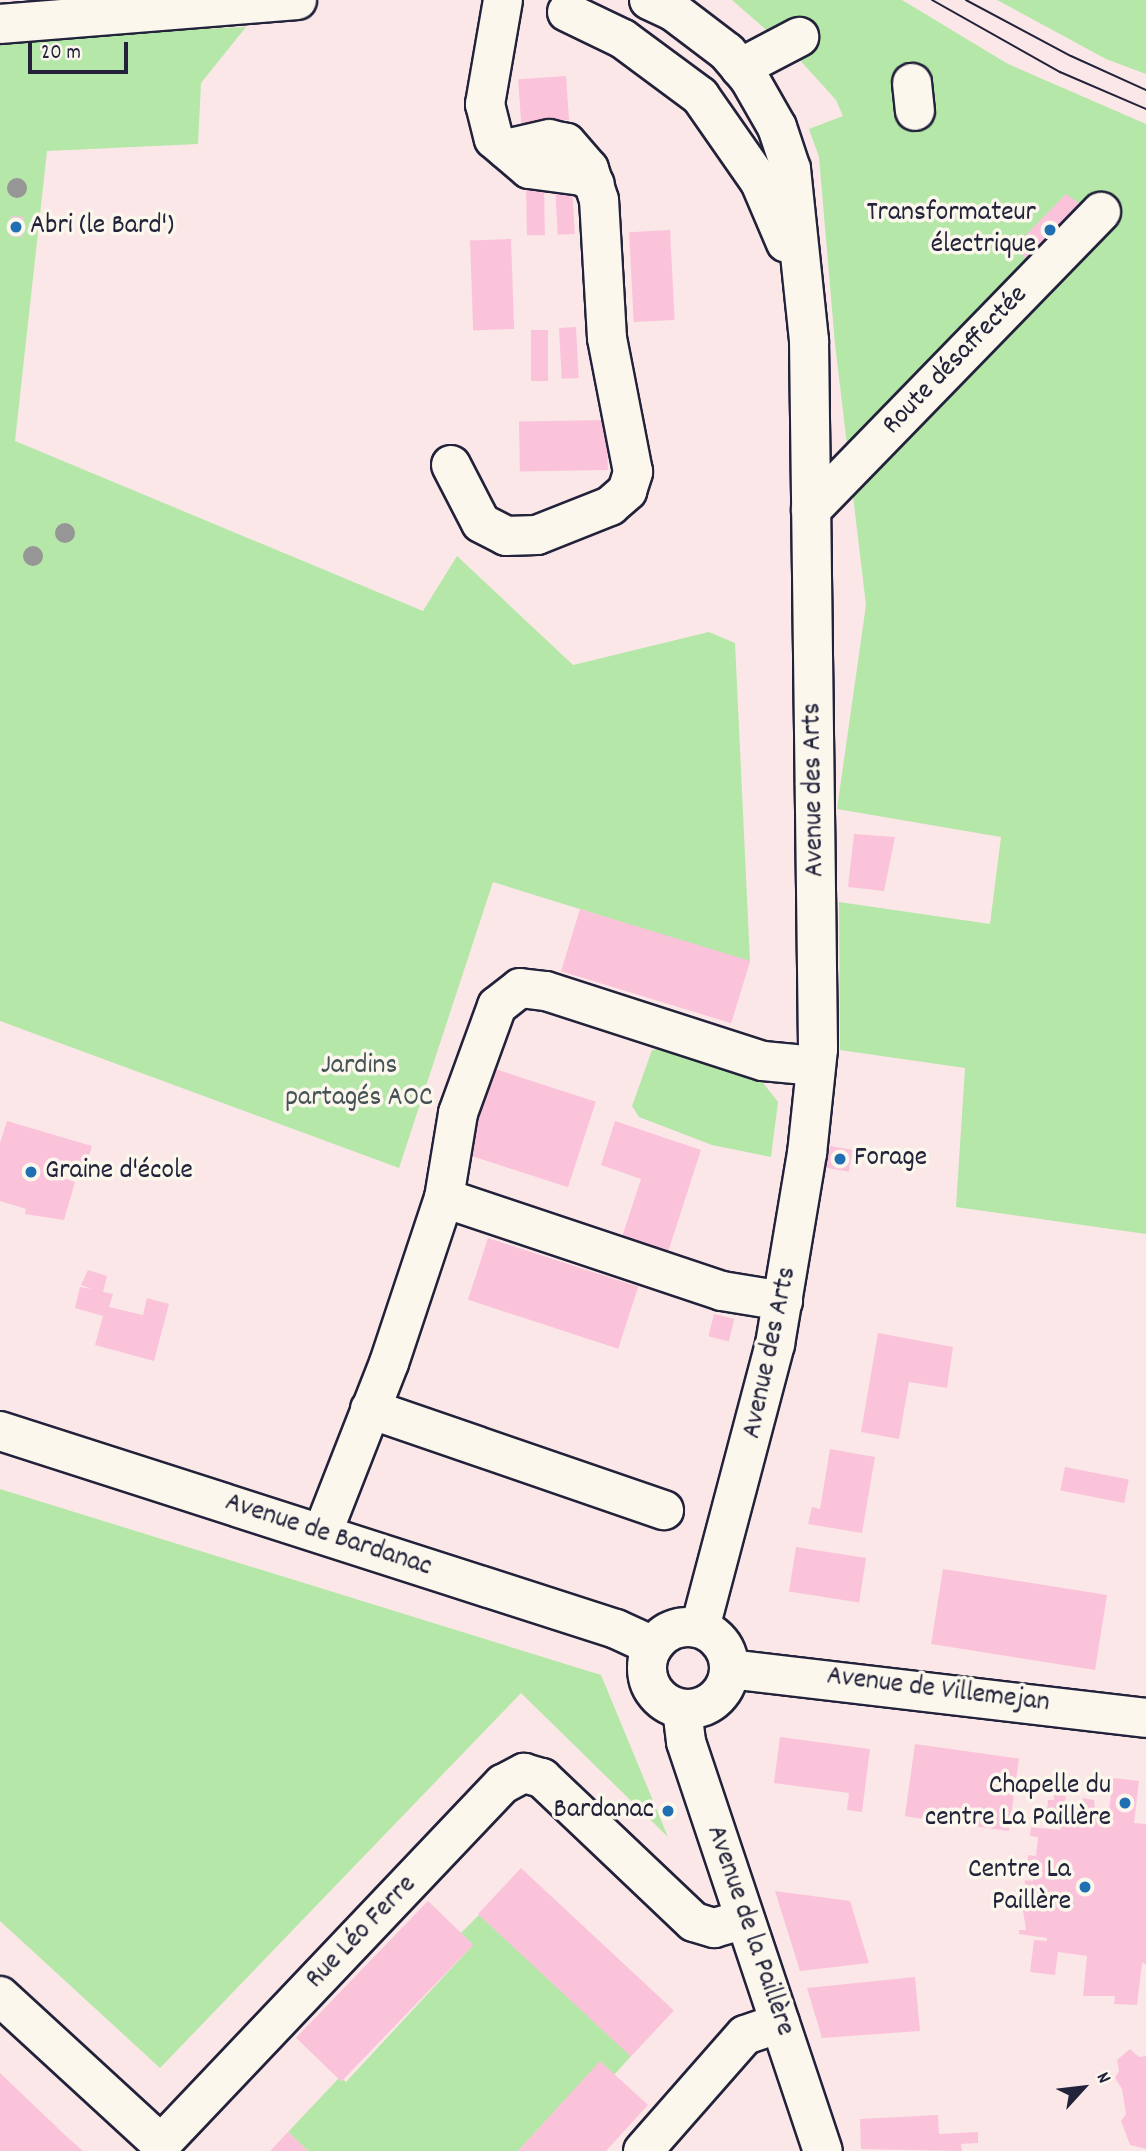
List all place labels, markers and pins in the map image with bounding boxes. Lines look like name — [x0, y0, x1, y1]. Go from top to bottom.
place label: Transformateur électrique — [866, 197, 1036, 263]
place label: Abri (le Bard') — [30, 210, 174, 244]
marker: Abri (le Bard') — [8, 219, 24, 235]
marker: Transformateur électrique — [1042, 222, 1058, 238]
place label: Forage — [854, 1142, 927, 1176]
marker: Forage — [832, 1151, 848, 1167]
place label: Graine d'école — [45, 1155, 193, 1189]
marker: Graine d'école — [23, 1164, 39, 1180]
place label: Chapelle du centre La Paillère — [925, 1770, 1111, 1836]
place label: Bardanac — [554, 1794, 654, 1828]
marker: Chapelle du centre La Paillère — [1117, 1795, 1133, 1811]
marker: Bardanac — [660, 1803, 676, 1819]
place label: Centre La Paillère — [968, 1854, 1071, 1920]
marker: Centre La Paillère — [1077, 1879, 1093, 1895]

